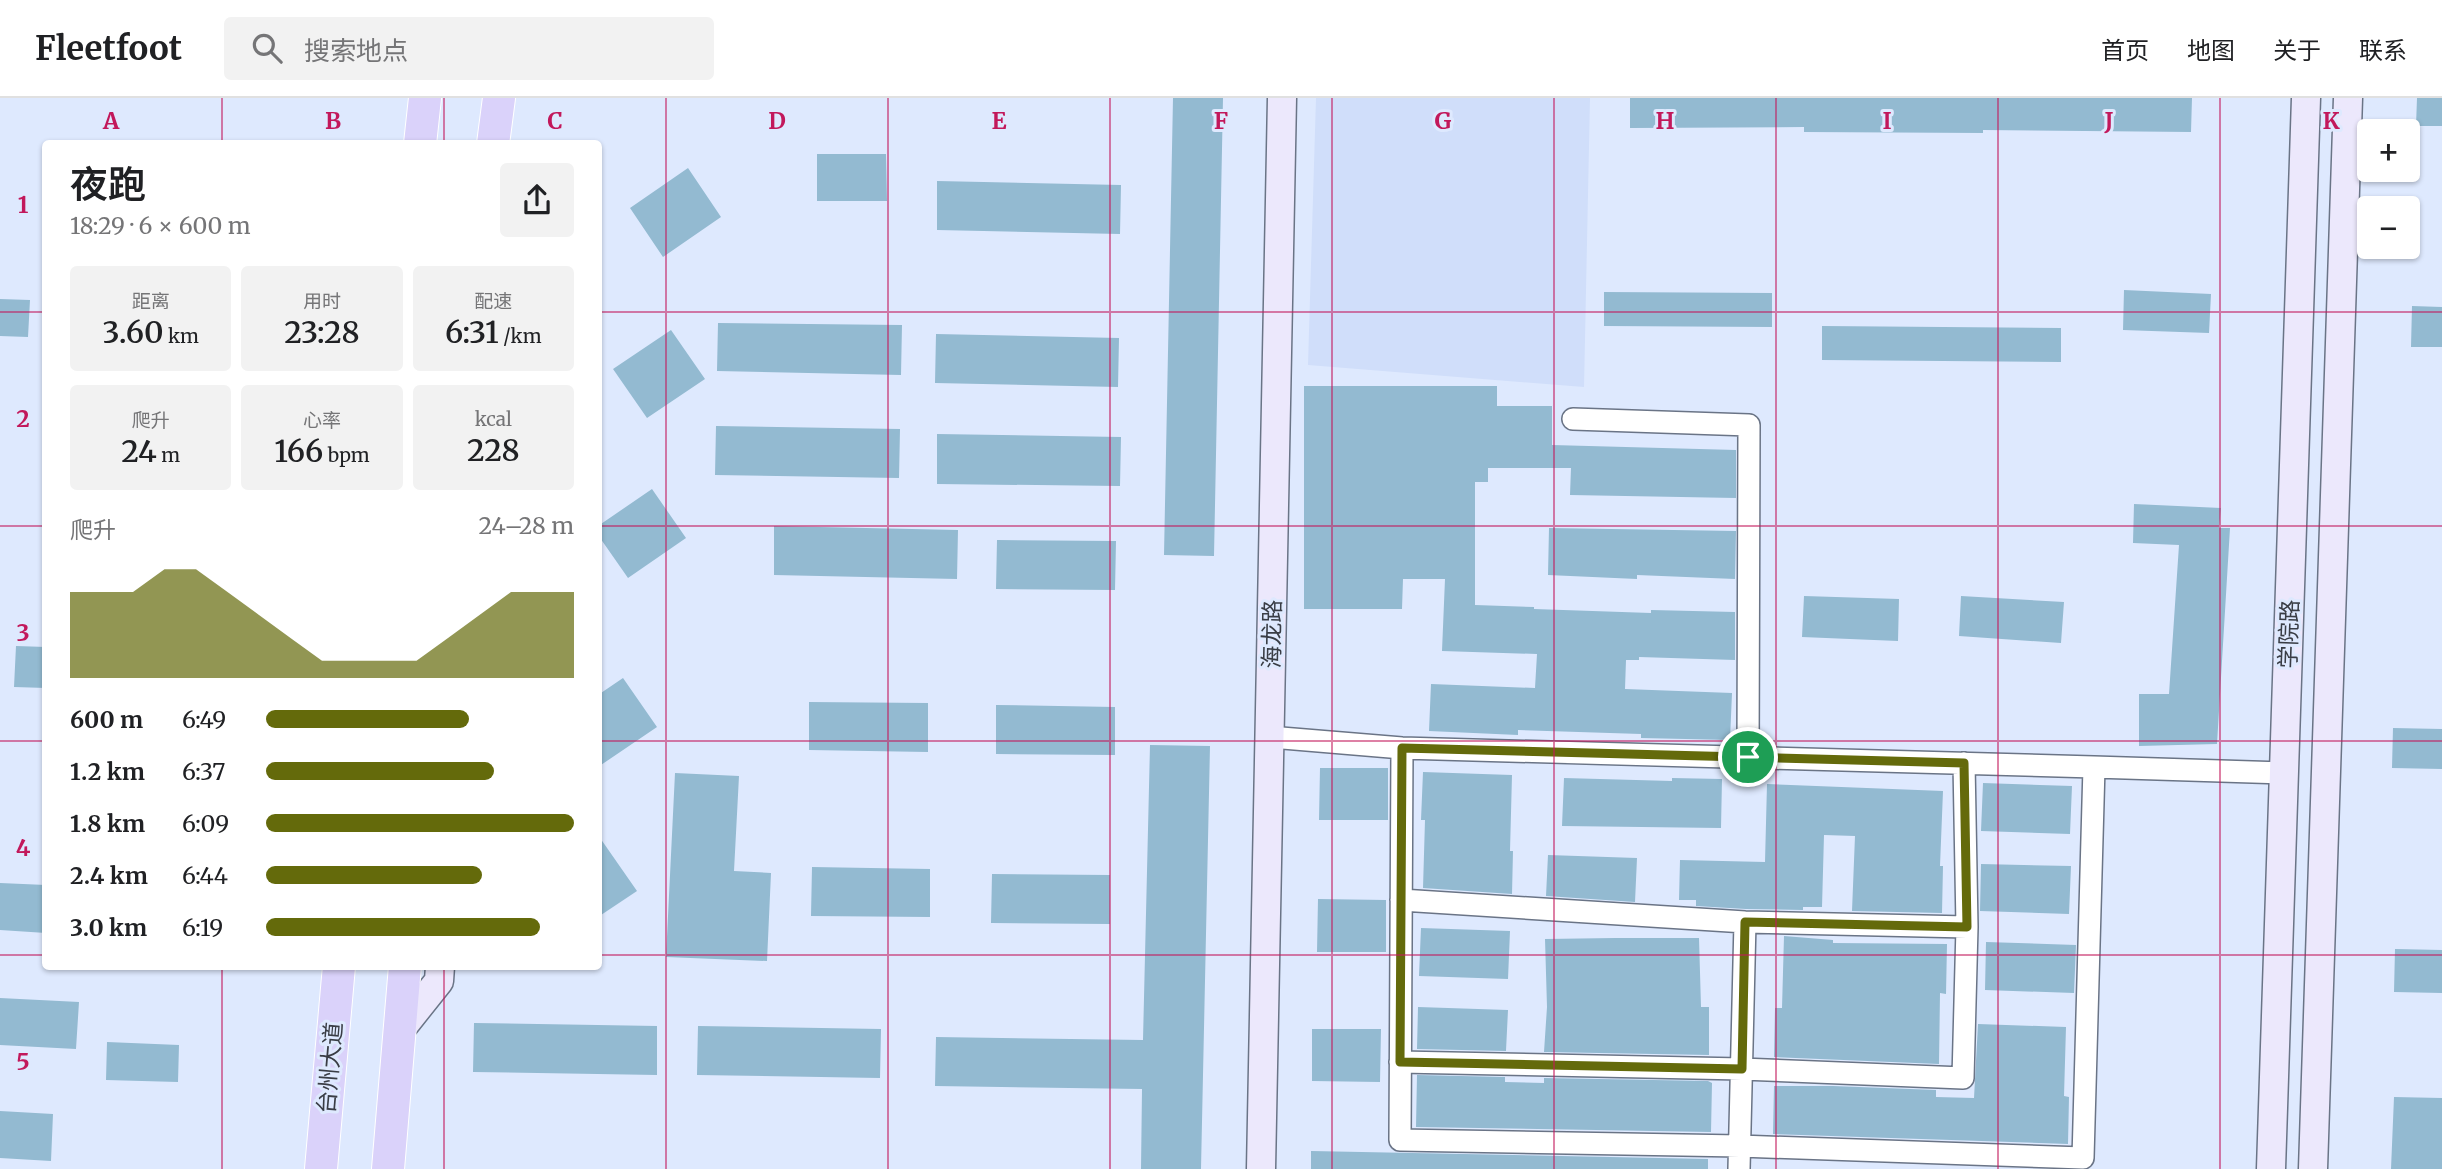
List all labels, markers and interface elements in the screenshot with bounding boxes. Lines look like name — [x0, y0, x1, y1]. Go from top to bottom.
search box — [224, 17, 714, 80]
text: Fleetfoot — [35, 28, 182, 69]
icon: search — [248, 29, 286, 67]
text: 搜索地点 — [304, 34, 408, 67]
text: 首页 — [2101, 35, 2149, 66]
text: 地图 — [2187, 35, 2235, 66]
text: 关于 — [2273, 35, 2321, 66]
text: 联系 — [2359, 35, 2407, 66]
text: A — [102, 106, 120, 135]
text: B — [325, 106, 341, 135]
text: C — [547, 106, 563, 135]
text: D — [768, 106, 786, 135]
text: E — [991, 106, 1007, 135]
text: F — [1214, 106, 1228, 135]
text: G — [1435, 106, 1452, 135]
text: H — [1656, 106, 1675, 135]
text: I — [1882, 106, 1892, 135]
text: J — [2103, 106, 2114, 135]
text: K — [2322, 106, 2340, 135]
map controls — [2357, 119, 2420, 259]
button: + — [2357, 119, 2420, 182]
text: 夜跑 — [70, 161, 146, 208]
button: share — [500, 163, 574, 237]
text: 1 — [18, 190, 29, 219]
button: − — [2357, 196, 2420, 259]
text: 18:29 · 6 × 600 m — [70, 211, 251, 240]
text: 距离 — [132, 289, 170, 313]
text: 用时 — [303, 289, 341, 313]
text: 配速 — [474, 289, 512, 313]
text: 3.60 — [102, 313, 164, 351]
text: 23:28 — [284, 313, 360, 351]
text: 6:31 — [445, 313, 499, 351]
text: km — [164, 324, 199, 348]
text: /km — [499, 324, 542, 348]
text: 2 — [16, 404, 30, 433]
text: kcal — [475, 407, 512, 431]
text: 爬升 — [132, 408, 170, 432]
text: 心率 — [303, 408, 341, 432]
text: 228 — [467, 431, 520, 469]
text: 24 — [121, 432, 157, 470]
text: 166 — [274, 432, 323, 470]
text: m — [157, 443, 180, 467]
text: bpm — [323, 443, 370, 467]
text: 24–28 m — [479, 511, 574, 540]
text: 爬升 — [70, 515, 116, 544]
street label: 海龙路 — [1256, 599, 1287, 669]
street label: 学院路 — [2273, 599, 2304, 669]
text: 3 — [16, 618, 30, 647]
text: 600 m — [70, 705, 143, 734]
text: 6:49 — [182, 705, 226, 734]
pin — [1718, 727, 1778, 787]
icon: arrive — [1729, 738, 1767, 776]
text: 1.2 km — [70, 757, 145, 786]
text: 6:37 — [182, 757, 225, 786]
text: 1.8 km — [70, 809, 145, 838]
text: 6:09 — [182, 809, 229, 838]
text: 4 — [16, 833, 31, 862]
text: 2.4 km — [70, 861, 148, 890]
text: 6:44 — [182, 861, 228, 890]
text: 3.0 km — [70, 913, 147, 942]
text: 6:19 — [182, 913, 223, 942]
street label: 台州大道 — [311, 1021, 348, 1115]
text: 5 — [16, 1047, 30, 1076]

